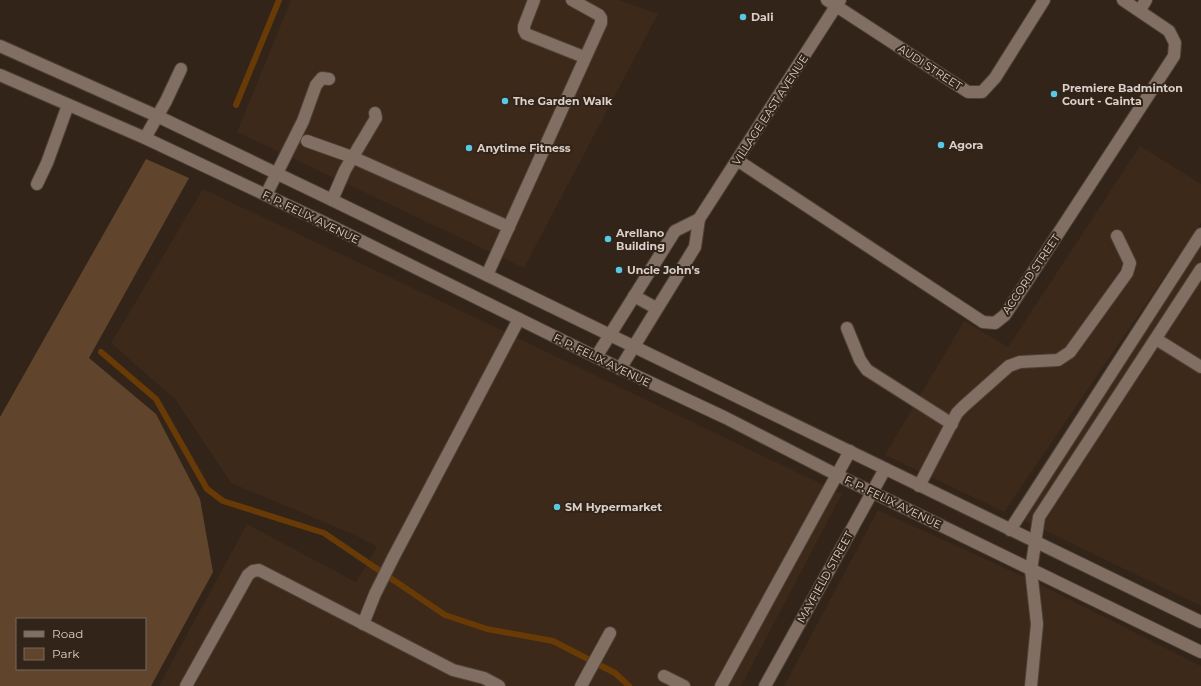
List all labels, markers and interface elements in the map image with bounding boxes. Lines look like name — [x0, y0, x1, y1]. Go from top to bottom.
place label: Dali — [751, 10, 774, 24]
marker: Dali — [738, 12, 748, 22]
street label: AUDI STREET — [895, 41, 965, 93]
street label: VILLAGE EAST AVENUE — [729, 52, 811, 168]
place label: Premiere Badminton Court - Cainta — [1062, 81, 1183, 108]
marker: Premiere Badminton Court - Cainta — [1049, 89, 1059, 99]
place label: The Garden Walk — [513, 94, 613, 108]
marker: The Garden Walk — [500, 96, 510, 106]
place label: Agora — [948, 138, 984, 152]
marker: Agora — [936, 140, 946, 150]
place label: Anytime Fitness — [476, 141, 571, 155]
marker: Anytime Fitness — [464, 143, 474, 153]
street label: F. P. FELIX AVENUE — [260, 187, 362, 247]
place label: Arellano Building — [615, 226, 665, 253]
street label: ACCORD STREET — [999, 231, 1063, 317]
marker: Arellano Building — [603, 234, 613, 244]
place label: Uncle John's — [627, 263, 700, 277]
marker: Uncle John's — [614, 265, 624, 275]
street label: F. P. FELIX AVENUE — [551, 330, 653, 390]
street label: F. P. FELIX AVENUE — [842, 472, 944, 532]
place label: SM Hypermarket — [565, 500, 662, 514]
marker: SM Hypermarket — [552, 502, 562, 512]
street label: MAYFIELD STREET — [794, 528, 856, 625]
legend — [16, 618, 146, 670]
text: Road — [52, 626, 83, 641]
text: Park — [52, 646, 80, 661]

